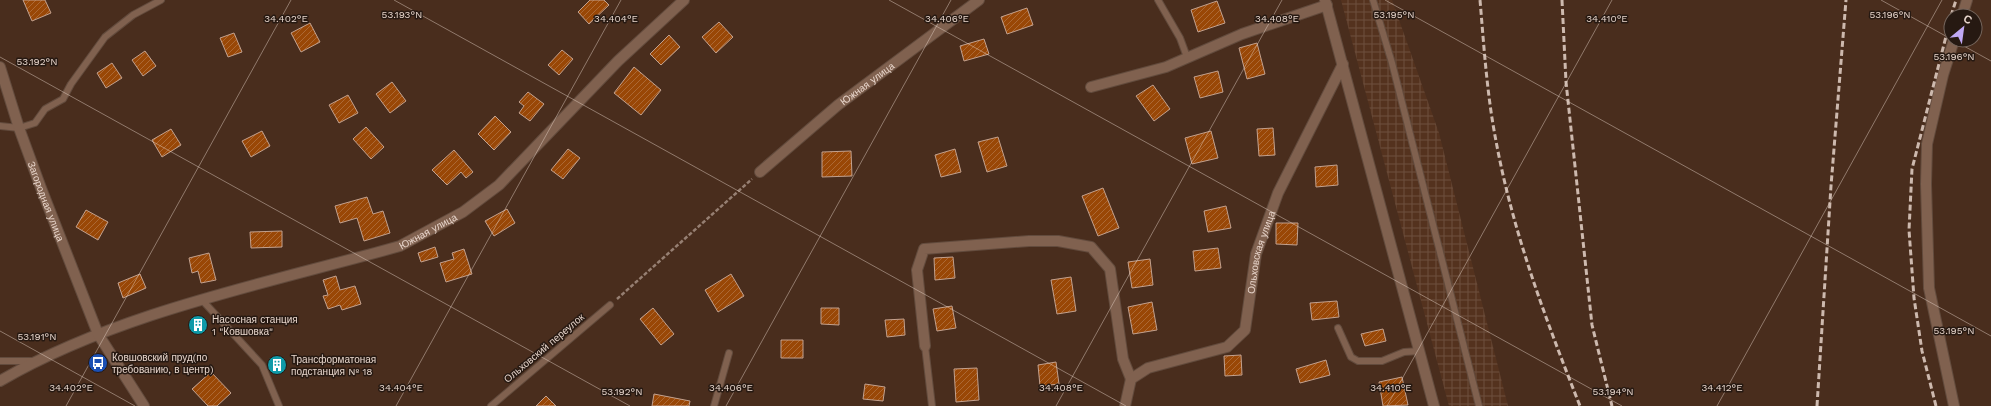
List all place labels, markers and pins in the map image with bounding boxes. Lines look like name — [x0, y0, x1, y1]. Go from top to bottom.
building icon: Насосная станция 1 "Ковшовка" — [187, 314, 209, 336]
place label: Насосная станция 1 "Ковшовка" — [212, 314, 298, 337]
bus stop icon: Ковшовский пруд(по требованию, в центр) — [87, 352, 109, 374]
place label: Ковшовский пруд(по требованию, в центр) — [112, 352, 213, 375]
building icon: Трансформатоная подстанция № 18 — [266, 354, 288, 376]
place label: Трансформатоная подстанция № 18 — [291, 354, 376, 377]

